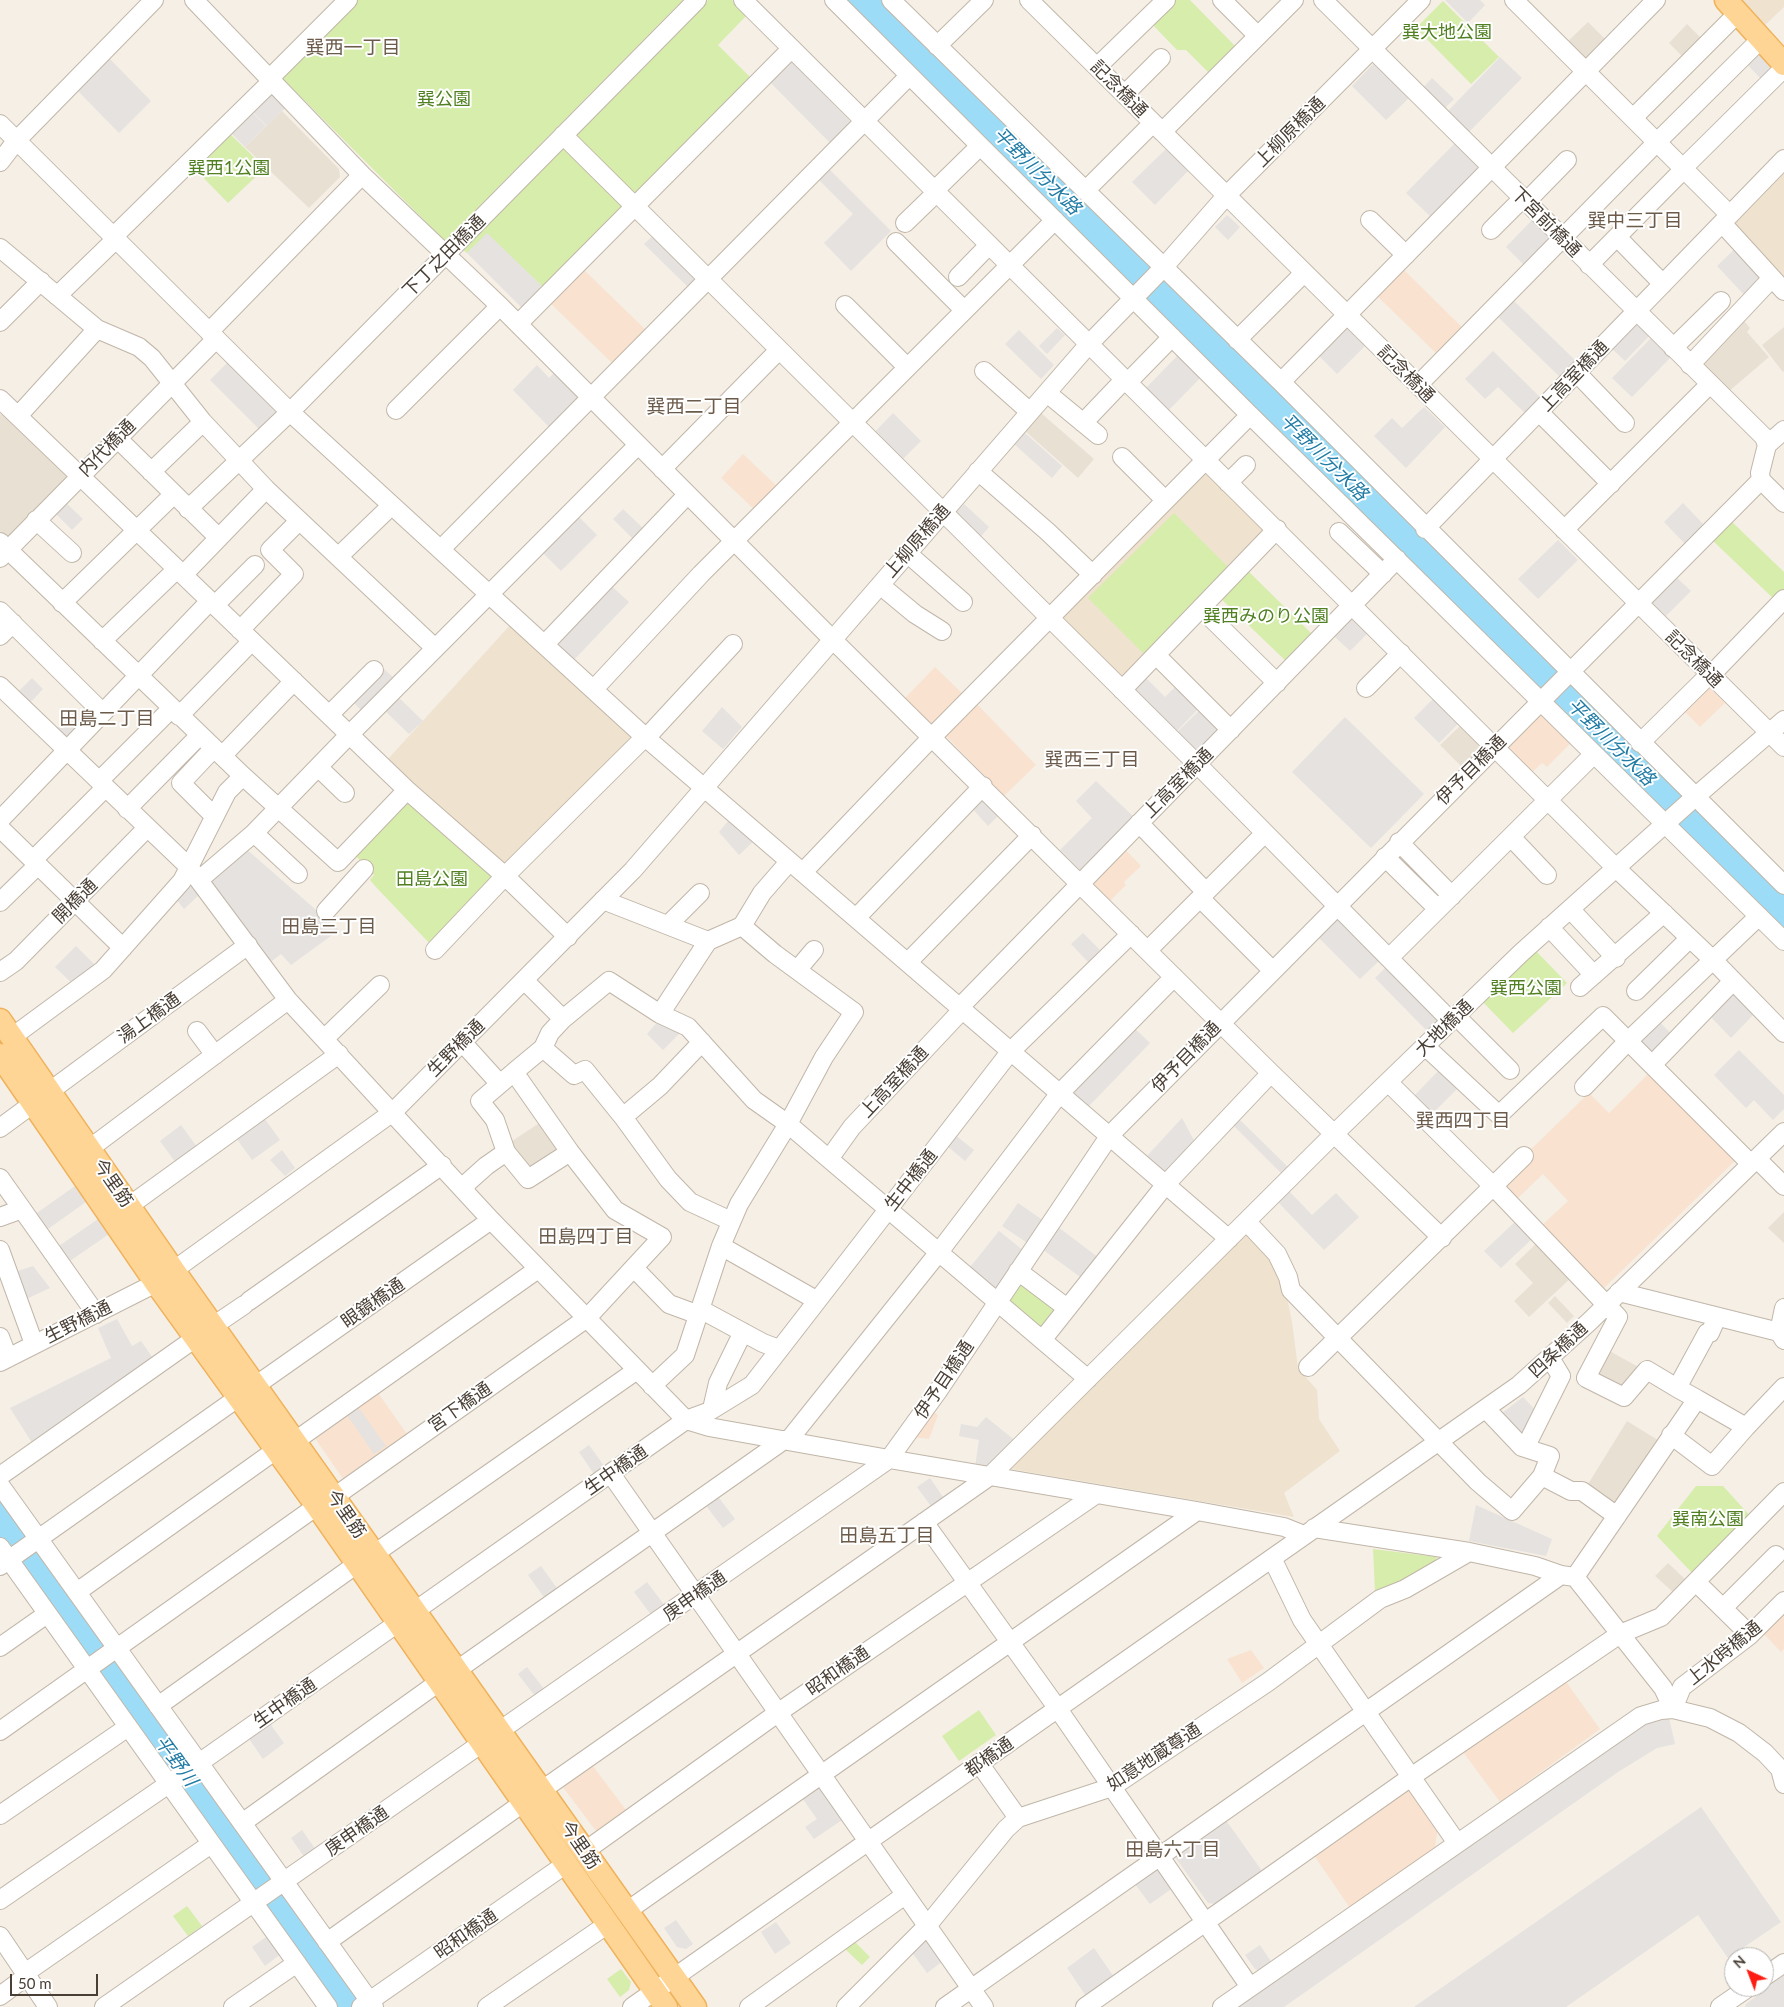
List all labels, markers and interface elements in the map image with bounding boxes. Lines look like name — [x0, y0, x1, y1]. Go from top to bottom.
park label: 巽大地公園 — [1402, 21, 1492, 43]
district label: 巽西一丁目 — [306, 37, 400, 59]
street label: 記念橋通 — [1086, 56, 1152, 122]
park label: 巽公園 — [417, 88, 471, 110]
street label: 上柳原橋通 — [1251, 93, 1329, 171]
water label: 平野川分水路 — [989, 123, 1085, 219]
park label: 巽西1公園 — [188, 157, 270, 179]
street label: 下宮前橋通 — [1507, 183, 1585, 261]
street label: 下丁之田橋通 — [398, 210, 490, 302]
district label: 巽中三丁目 — [1588, 210, 1682, 232]
street label: 上高室橋通 — [1535, 336, 1613, 416]
street label: 記念橋通 — [1373, 341, 1439, 407]
district label: 巽西二丁目 — [647, 396, 741, 418]
water label: 平野川分水路 — [1276, 409, 1372, 505]
street label: 内代橋通 — [74, 415, 140, 481]
street label: 上柳原橋通 — [879, 500, 955, 582]
park label: 巽西みのり公園 — [1203, 605, 1329, 627]
street label: 記念橋通 — [1661, 626, 1727, 692]
water label: 平野川分水路 — [1563, 694, 1659, 790]
district label: 田島二丁目 — [60, 708, 154, 730]
street label: 伊予目橋通 — [1432, 731, 1510, 809]
street label: 上高室橋通 — [1139, 744, 1217, 822]
district label: 巽西三丁目 — [1045, 749, 1139, 771]
park label: 田島公園 — [396, 868, 468, 890]
street label: 開橋通 — [48, 874, 102, 928]
district label: 田島三丁目 — [282, 916, 376, 938]
park label: 巽西公園 — [1490, 977, 1562, 999]
street label: 湯上橋通 — [114, 988, 184, 1048]
street label: 大地橋通 — [1411, 995, 1477, 1061]
street label: 生野橋通 — [423, 1015, 489, 1081]
street label: 伊予目橋通 — [1147, 1017, 1225, 1097]
street label: 上高室橋通 — [855, 1042, 933, 1122]
district label: 巽西四丁目 — [1416, 1110, 1510, 1132]
street label: 生中橋通 — [880, 1145, 942, 1215]
street label: 今里筋 — [89, 1155, 137, 1211]
district label: 田島四丁目 — [539, 1226, 633, 1248]
street label: 眼鏡橋通 — [337, 1274, 409, 1332]
street label: 生野橋通 — [41, 1296, 115, 1348]
street label: 四条橋通 — [1524, 1318, 1592, 1382]
street label: 伊予目橋通 — [910, 1337, 978, 1423]
street label: 宮下橋通 — [424, 1378, 496, 1436]
street label: 生中橋通 — [580, 1441, 652, 1499]
street label: 今里筋 — [322, 1486, 370, 1542]
park label: 巽南公園 — [1672, 1508, 1744, 1530]
district label: 田島五丁目 — [840, 1525, 934, 1547]
street label: 庚申橋通 — [659, 1567, 731, 1625]
street label: 上水時橋通 — [1682, 1616, 1766, 1690]
street label: 昭和橋通 — [802, 1642, 874, 1700]
street label: 生中橋通 — [249, 1674, 321, 1732]
street label: 如意地蔵尊通 — [1103, 1719, 1205, 1795]
water label: 平野川 — [150, 1731, 202, 1791]
street label: 都橋通 — [961, 1733, 1017, 1781]
street label: 庚申橋通 — [321, 1802, 393, 1860]
street label: 今里筋 — [556, 1817, 604, 1873]
district label: 田島六丁目 — [1126, 1839, 1220, 1861]
street label: 昭和橋通 — [430, 1905, 502, 1963]
north arrow — [1724, 1947, 1774, 1997]
text: N — [1729, 1952, 1749, 1971]
scale bar — [12, 1964, 100, 1996]
text: 50 m — [18, 1974, 52, 1992]

